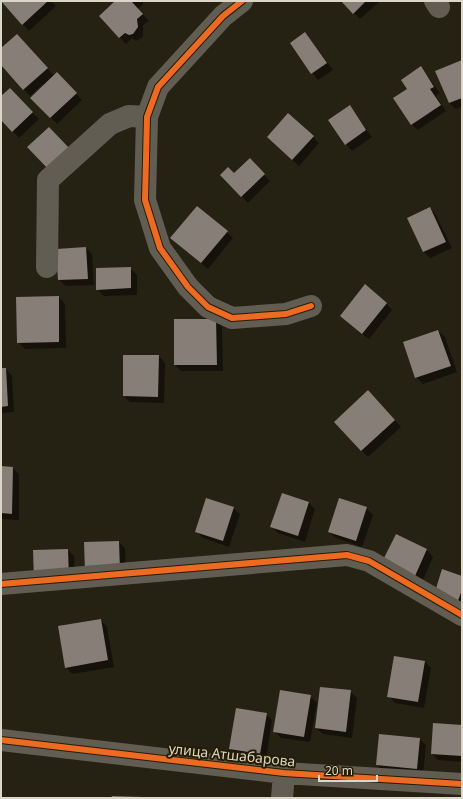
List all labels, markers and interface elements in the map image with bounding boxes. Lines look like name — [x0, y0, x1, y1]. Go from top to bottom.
street label: улица Атшабарова — [168, 738, 296, 771]
scale bar — [319, 757, 377, 783]
text: 20 m — [325, 762, 353, 779]

